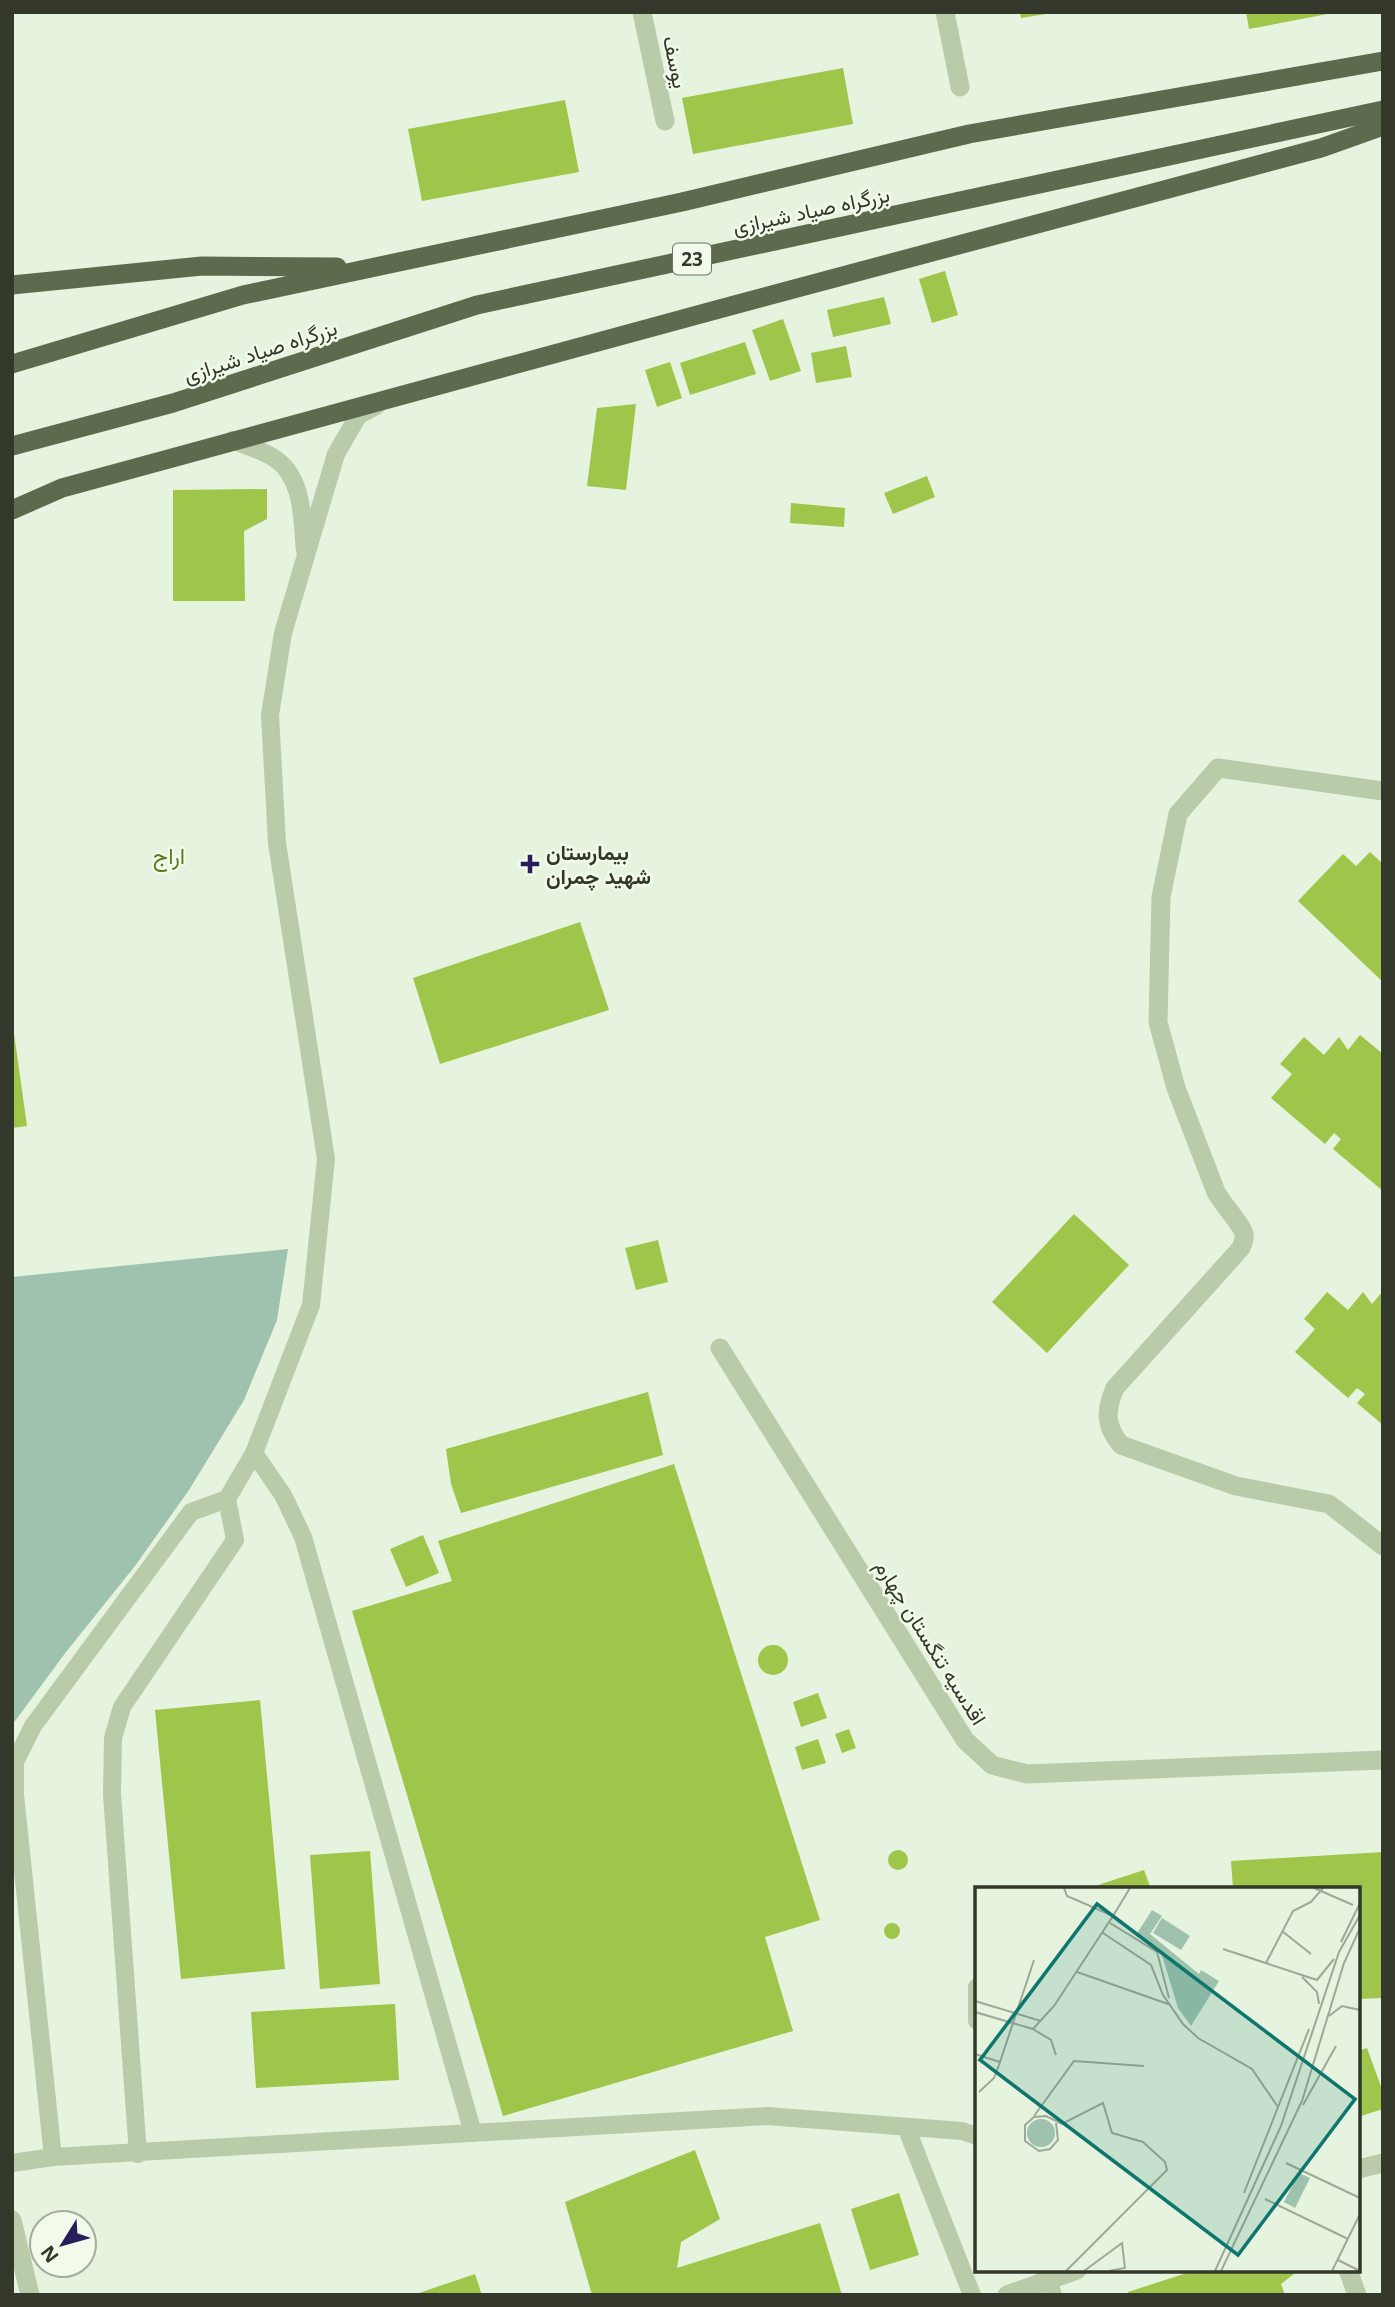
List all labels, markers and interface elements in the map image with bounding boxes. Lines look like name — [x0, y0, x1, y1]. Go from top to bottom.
street label: یوسف — [657, 33, 695, 91]
street label: بزرگراه صیاد شیرازی — [730, 180, 892, 240]
road number: 23 — [673, 244, 711, 274]
street label: بزرگراه صیاد شیرازی — [180, 313, 340, 389]
place label: بیمارستان شهید چمران — [546, 838, 651, 891]
district label: اراج — [153, 839, 185, 872]
marker: بیمارستان شهید چمران — [520, 854, 540, 874]
street label: اقدسیه تنگستان چهارم — [868, 1554, 993, 1730]
inset map — [975, 1887, 1360, 2272]
north arrow — [28, 2209, 98, 2279]
text: N — [34, 2240, 64, 2268]

